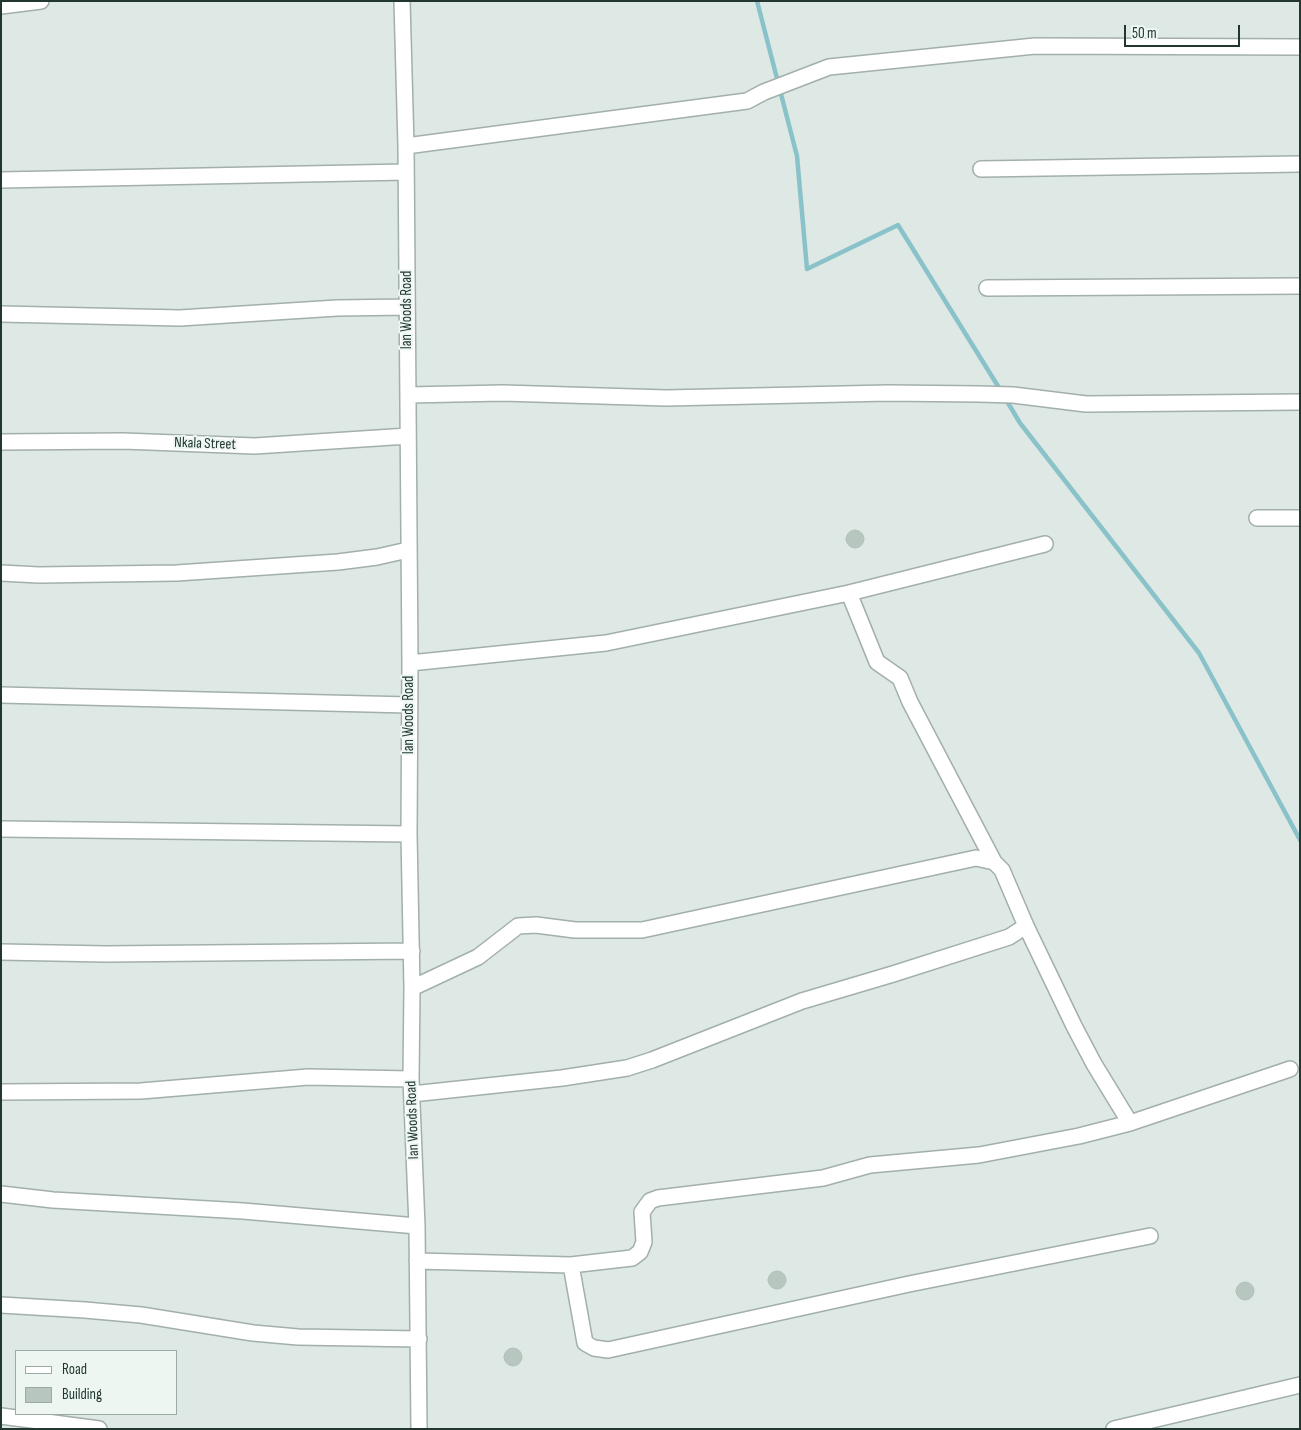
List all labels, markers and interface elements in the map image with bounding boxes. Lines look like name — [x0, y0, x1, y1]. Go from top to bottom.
scale bar — [1126, 15, 1242, 47]
text: 50 m — [1132, 24, 1157, 43]
street label: Ian Woods Road — [398, 271, 416, 349]
street label: Nkala Street — [174, 434, 236, 454]
street label: Ian Woods Road — [400, 676, 418, 754]
street label: Ian Woods Road — [403, 1080, 423, 1160]
legend — [15, 1350, 178, 1415]
text: Road — [62, 1360, 87, 1379]
text: Building — [62, 1385, 102, 1404]

